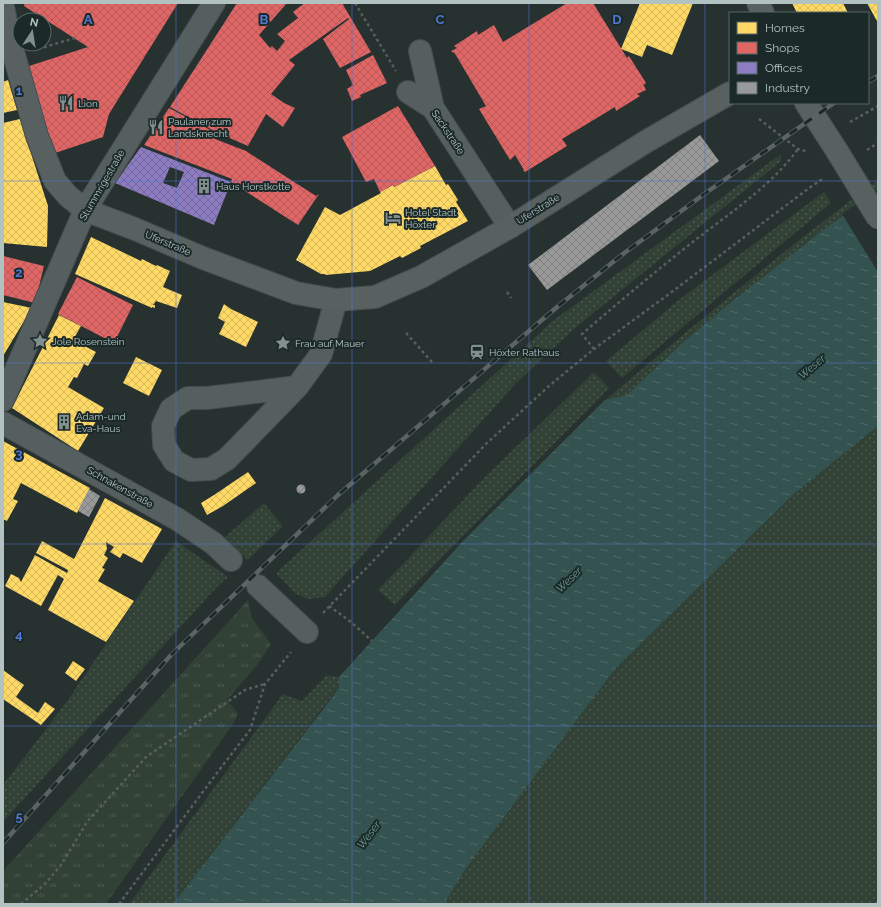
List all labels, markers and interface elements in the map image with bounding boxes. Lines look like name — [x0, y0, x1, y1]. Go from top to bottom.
north arrow — [12, 12, 52, 52]
text: A — [84, 12, 93, 27]
text: B — [260, 12, 269, 27]
text: C — [436, 12, 445, 27]
text: D — [612, 12, 622, 27]
legend — [729, 12, 869, 104]
text: N — [29, 15, 39, 30]
text: Homes — [765, 21, 805, 35]
text: Shops — [765, 41, 800, 55]
text: Offices — [765, 61, 802, 75]
text: Industry — [765, 81, 811, 95]
text: 1 — [16, 83, 23, 98]
restaurant icon: Lion — [57, 94, 75, 112]
place label: Lion — [78, 98, 98, 109]
street label: Sackstraße — [429, 108, 467, 156]
place label: Paulaner zum Landsknecht — [168, 116, 231, 139]
restaurant icon: Paulaner zum Landsknecht — [147, 118, 165, 136]
street label: Stummrigestraße — [77, 148, 127, 222]
building icon: Haus Horstkotte — [195, 177, 213, 195]
place label: Haus Horstkotte — [216, 181, 291, 192]
street label: Uferstraße — [515, 191, 562, 227]
place label: Hotel Stadt Höxter — [405, 207, 457, 230]
hotel icon: Hotel Stadt Höxter — [384, 209, 402, 227]
street label: Uferstraße — [144, 228, 193, 258]
text: 2 — [15, 265, 23, 280]
place icon: Jole Rosenstein — [31, 332, 49, 350]
place icon: Frau auf Mauer — [274, 334, 292, 352]
place label: Jole Rosenstein — [52, 336, 125, 347]
place label: Frau auf Mauer — [295, 338, 365, 349]
station icon: Höxter Rathaus — [468, 343, 486, 361]
place label: Höxter Rathaus — [489, 347, 559, 358]
water label: Weser — [796, 351, 829, 382]
place label: Adam-und Eva-Haus — [76, 411, 126, 434]
building icon: Adam-und Eva-Haus — [55, 413, 73, 431]
text: 3 — [15, 446, 23, 461]
street label: Schnakenstraße — [85, 464, 155, 510]
water label: Weser — [553, 564, 586, 595]
text: 4 — [15, 627, 23, 642]
text: 5 — [15, 809, 23, 824]
water label: Weser — [354, 818, 384, 851]

